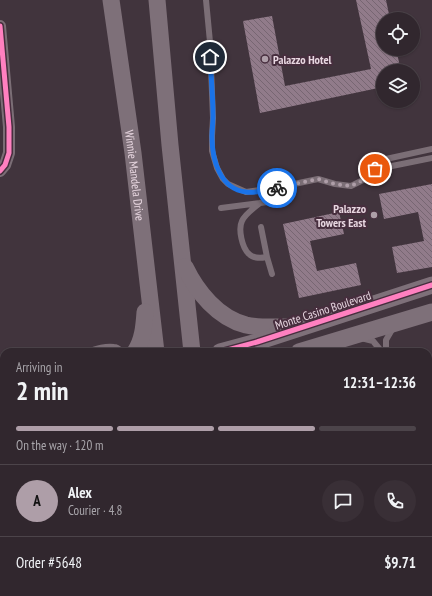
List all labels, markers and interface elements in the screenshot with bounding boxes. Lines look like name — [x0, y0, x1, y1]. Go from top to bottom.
map controls — [376, 12, 420, 108]
button: locate — [376, 12, 420, 56]
pin — [193, 40, 227, 74]
icon: home — [199, 46, 221, 68]
place label: Palazzo Hotel — [273, 52, 332, 67]
marker: Palazzo Hotel — [260, 54, 270, 64]
button: layers — [376, 64, 420, 108]
street label: Winnie Mandela Drive — [122, 129, 148, 222]
pin — [358, 152, 392, 186]
icon: bag — [364, 158, 386, 180]
courier — [257, 168, 297, 208]
icon: bike — [266, 177, 288, 199]
place label: Palazzo Towers East — [316, 201, 367, 230]
marker: Palazzo Towers East — [369, 210, 379, 220]
street label: Monte Casino Boulevard — [273, 287, 373, 333]
text: Arriving in — [16, 359, 63, 376]
text: 12:31–12:36 — [343, 373, 416, 392]
text: 2 min — [16, 374, 69, 407]
text: On the way · 120 m — [16, 437, 103, 454]
button: chat — [322, 480, 364, 522]
button: phone — [374, 480, 416, 522]
text: Alex — [68, 483, 92, 502]
text: A — [33, 491, 41, 510]
text: Courier · 4.8 — [68, 502, 122, 519]
text: Order #5648 — [16, 553, 82, 572]
text: $9.71 — [384, 553, 416, 572]

